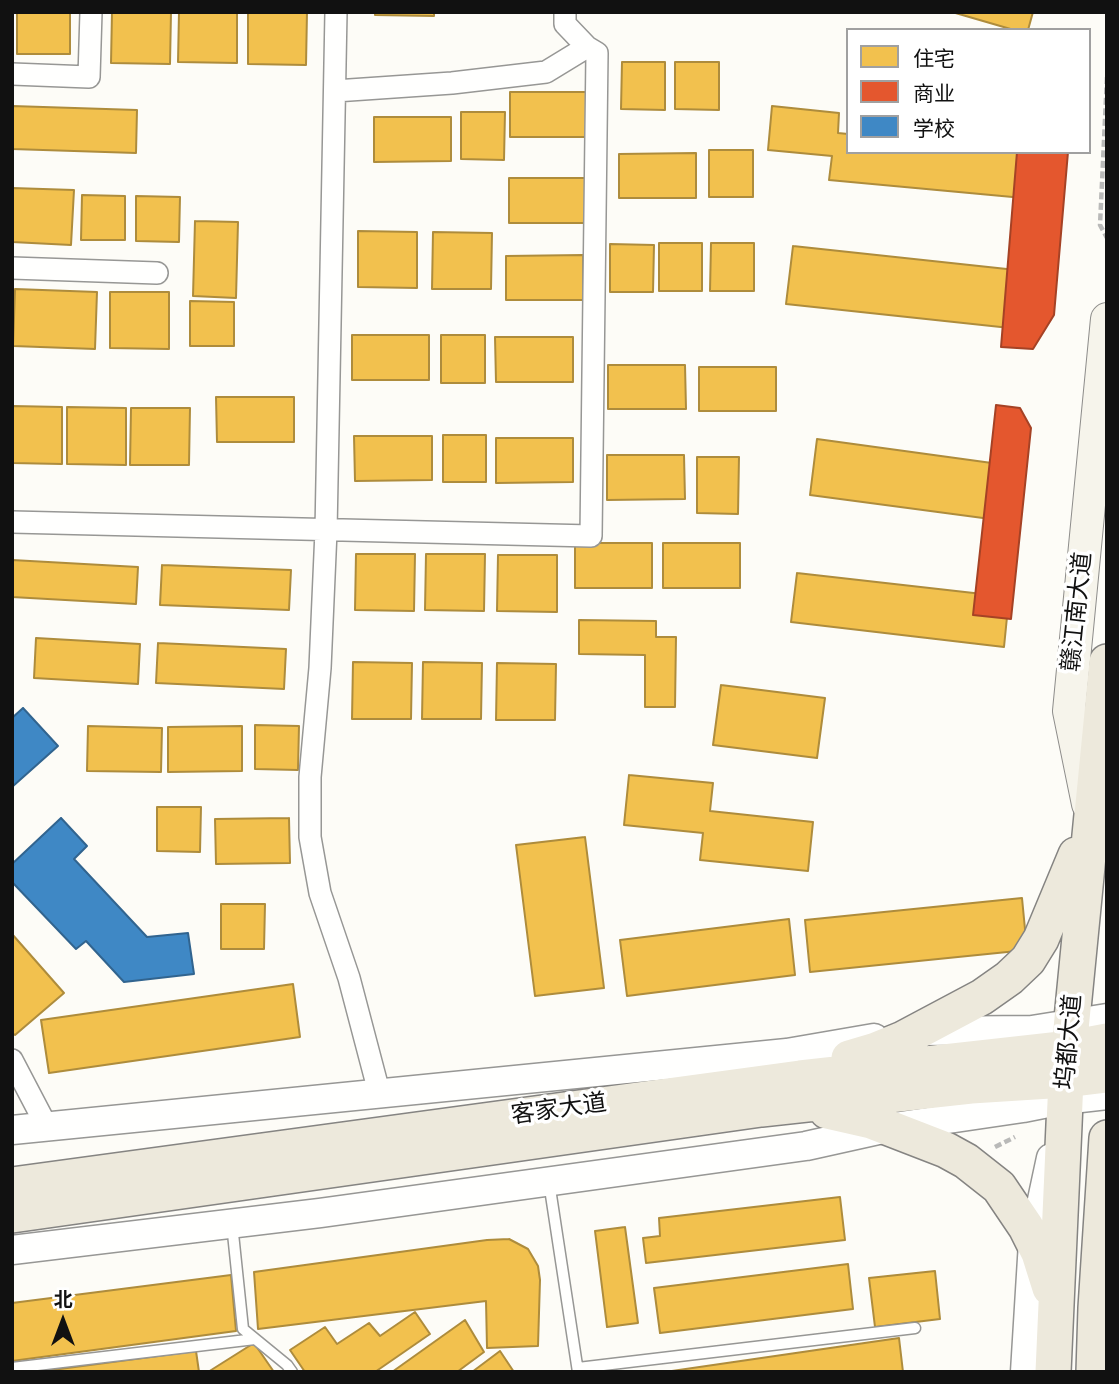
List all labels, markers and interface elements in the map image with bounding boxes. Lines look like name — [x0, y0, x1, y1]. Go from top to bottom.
legend — [846, 28, 1091, 154]
text: 住宅 — [913, 47, 955, 71]
text: 商业 — [913, 82, 955, 106]
text: 学校 — [913, 117, 955, 141]
street label: 赣江南大道 — [1057, 551, 1099, 673]
street label: 坞都大道 — [1051, 993, 1089, 1091]
street label: 客家大道 — [509, 1089, 609, 1131]
north arrow — [28, 1286, 98, 1356]
text: 北 — [53, 1289, 73, 1310]

